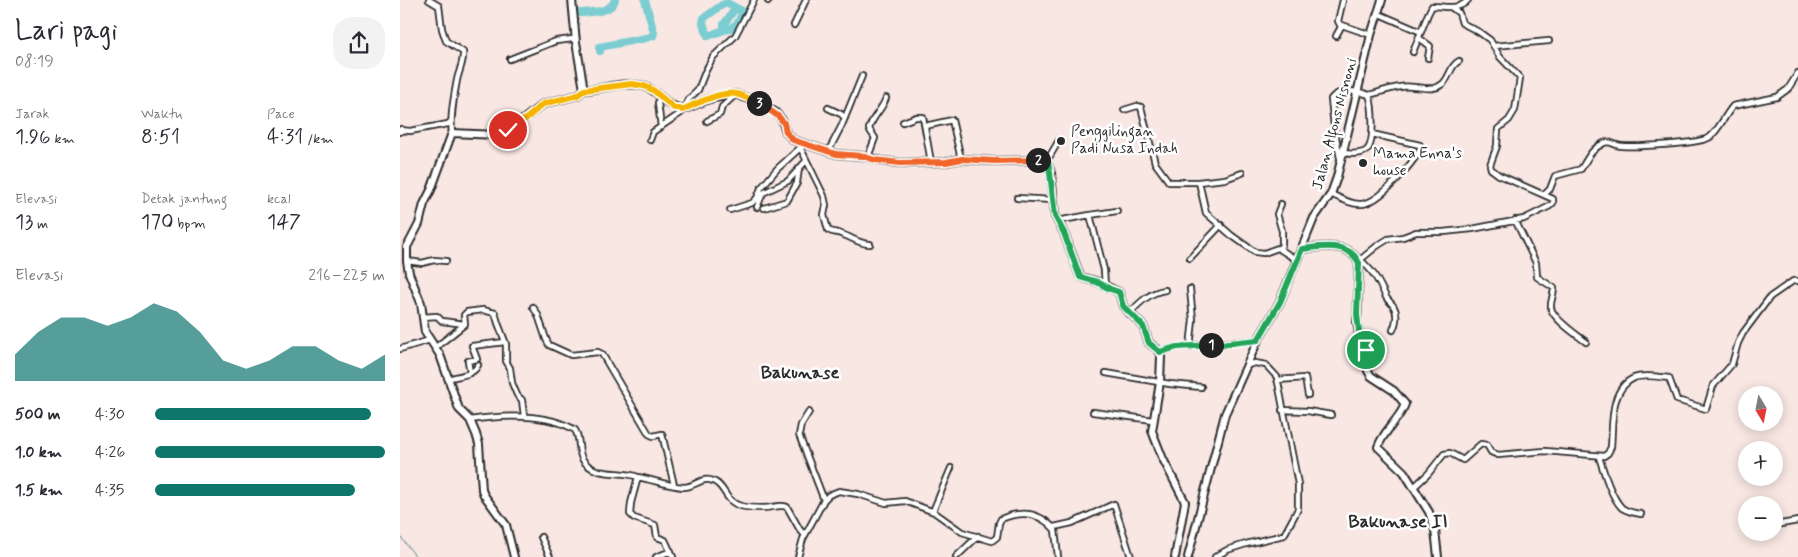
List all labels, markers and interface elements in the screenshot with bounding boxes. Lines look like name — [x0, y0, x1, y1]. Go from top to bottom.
text: Lari pagi — [15, 13, 118, 50]
button: share — [333, 17, 385, 69]
text: 08:19 — [15, 51, 54, 72]
street label: Jalan Alfons Nisnoni — [1308, 56, 1364, 192]
pin: 3 — [746, 90, 772, 116]
text: 3 — [756, 94, 763, 112]
text: Jarak — [15, 105, 50, 123]
text: Waktu — [141, 105, 182, 123]
text: Pace — [267, 105, 295, 123]
pin — [487, 109, 529, 151]
icon: check — [494, 116, 522, 144]
place label: Penggilingan Padi Nusa Indah — [1071, 122, 1178, 159]
text: 1.96 — [15, 123, 51, 151]
text: 8:51 — [141, 123, 180, 151]
text: 4:31 — [267, 123, 303, 151]
text: km — [51, 130, 75, 148]
text: /km — [303, 130, 334, 148]
marker: Penggilingan Padi Nusa Indah — [1055, 135, 1067, 147]
place label: Mama Enna's house — [1373, 144, 1462, 181]
pin: 2 — [1026, 148, 1050, 172]
text: 2 — [1035, 151, 1042, 169]
marker: Mama Enna's house — [1357, 157, 1369, 169]
text: Elevasi — [15, 190, 57, 208]
text: Detak jantung — [141, 190, 227, 208]
text: kcal — [267, 190, 291, 208]
text: 13 — [15, 208, 33, 236]
text: 170 — [141, 208, 174, 236]
text: 147 — [267, 208, 301, 236]
text: m — [33, 215, 48, 233]
text: bpm — [174, 215, 206, 233]
text: Elevasi — [15, 265, 63, 286]
text: 216–225 m — [308, 265, 385, 286]
pin — [1345, 329, 1387, 371]
pin: 1 — [1198, 332, 1224, 358]
text: 1 — [1208, 336, 1215, 354]
icon: arrive — [1352, 336, 1380, 364]
district label: Bakunase — [761, 361, 839, 385]
north arrow — [1738, 386, 1782, 431]
map controls — [1738, 386, 1783, 541]
text: 500 m — [15, 404, 60, 425]
text: 4:30 — [95, 404, 125, 425]
button: + — [1738, 441, 1783, 486]
text: 1.0 km — [15, 442, 62, 463]
text: 4:26 — [95, 442, 125, 463]
text: 1.5 km — [15, 480, 63, 501]
text: 4:35 — [95, 480, 124, 501]
button: − — [1738, 496, 1783, 541]
district label: Bakunase II — [1348, 510, 1448, 534]

